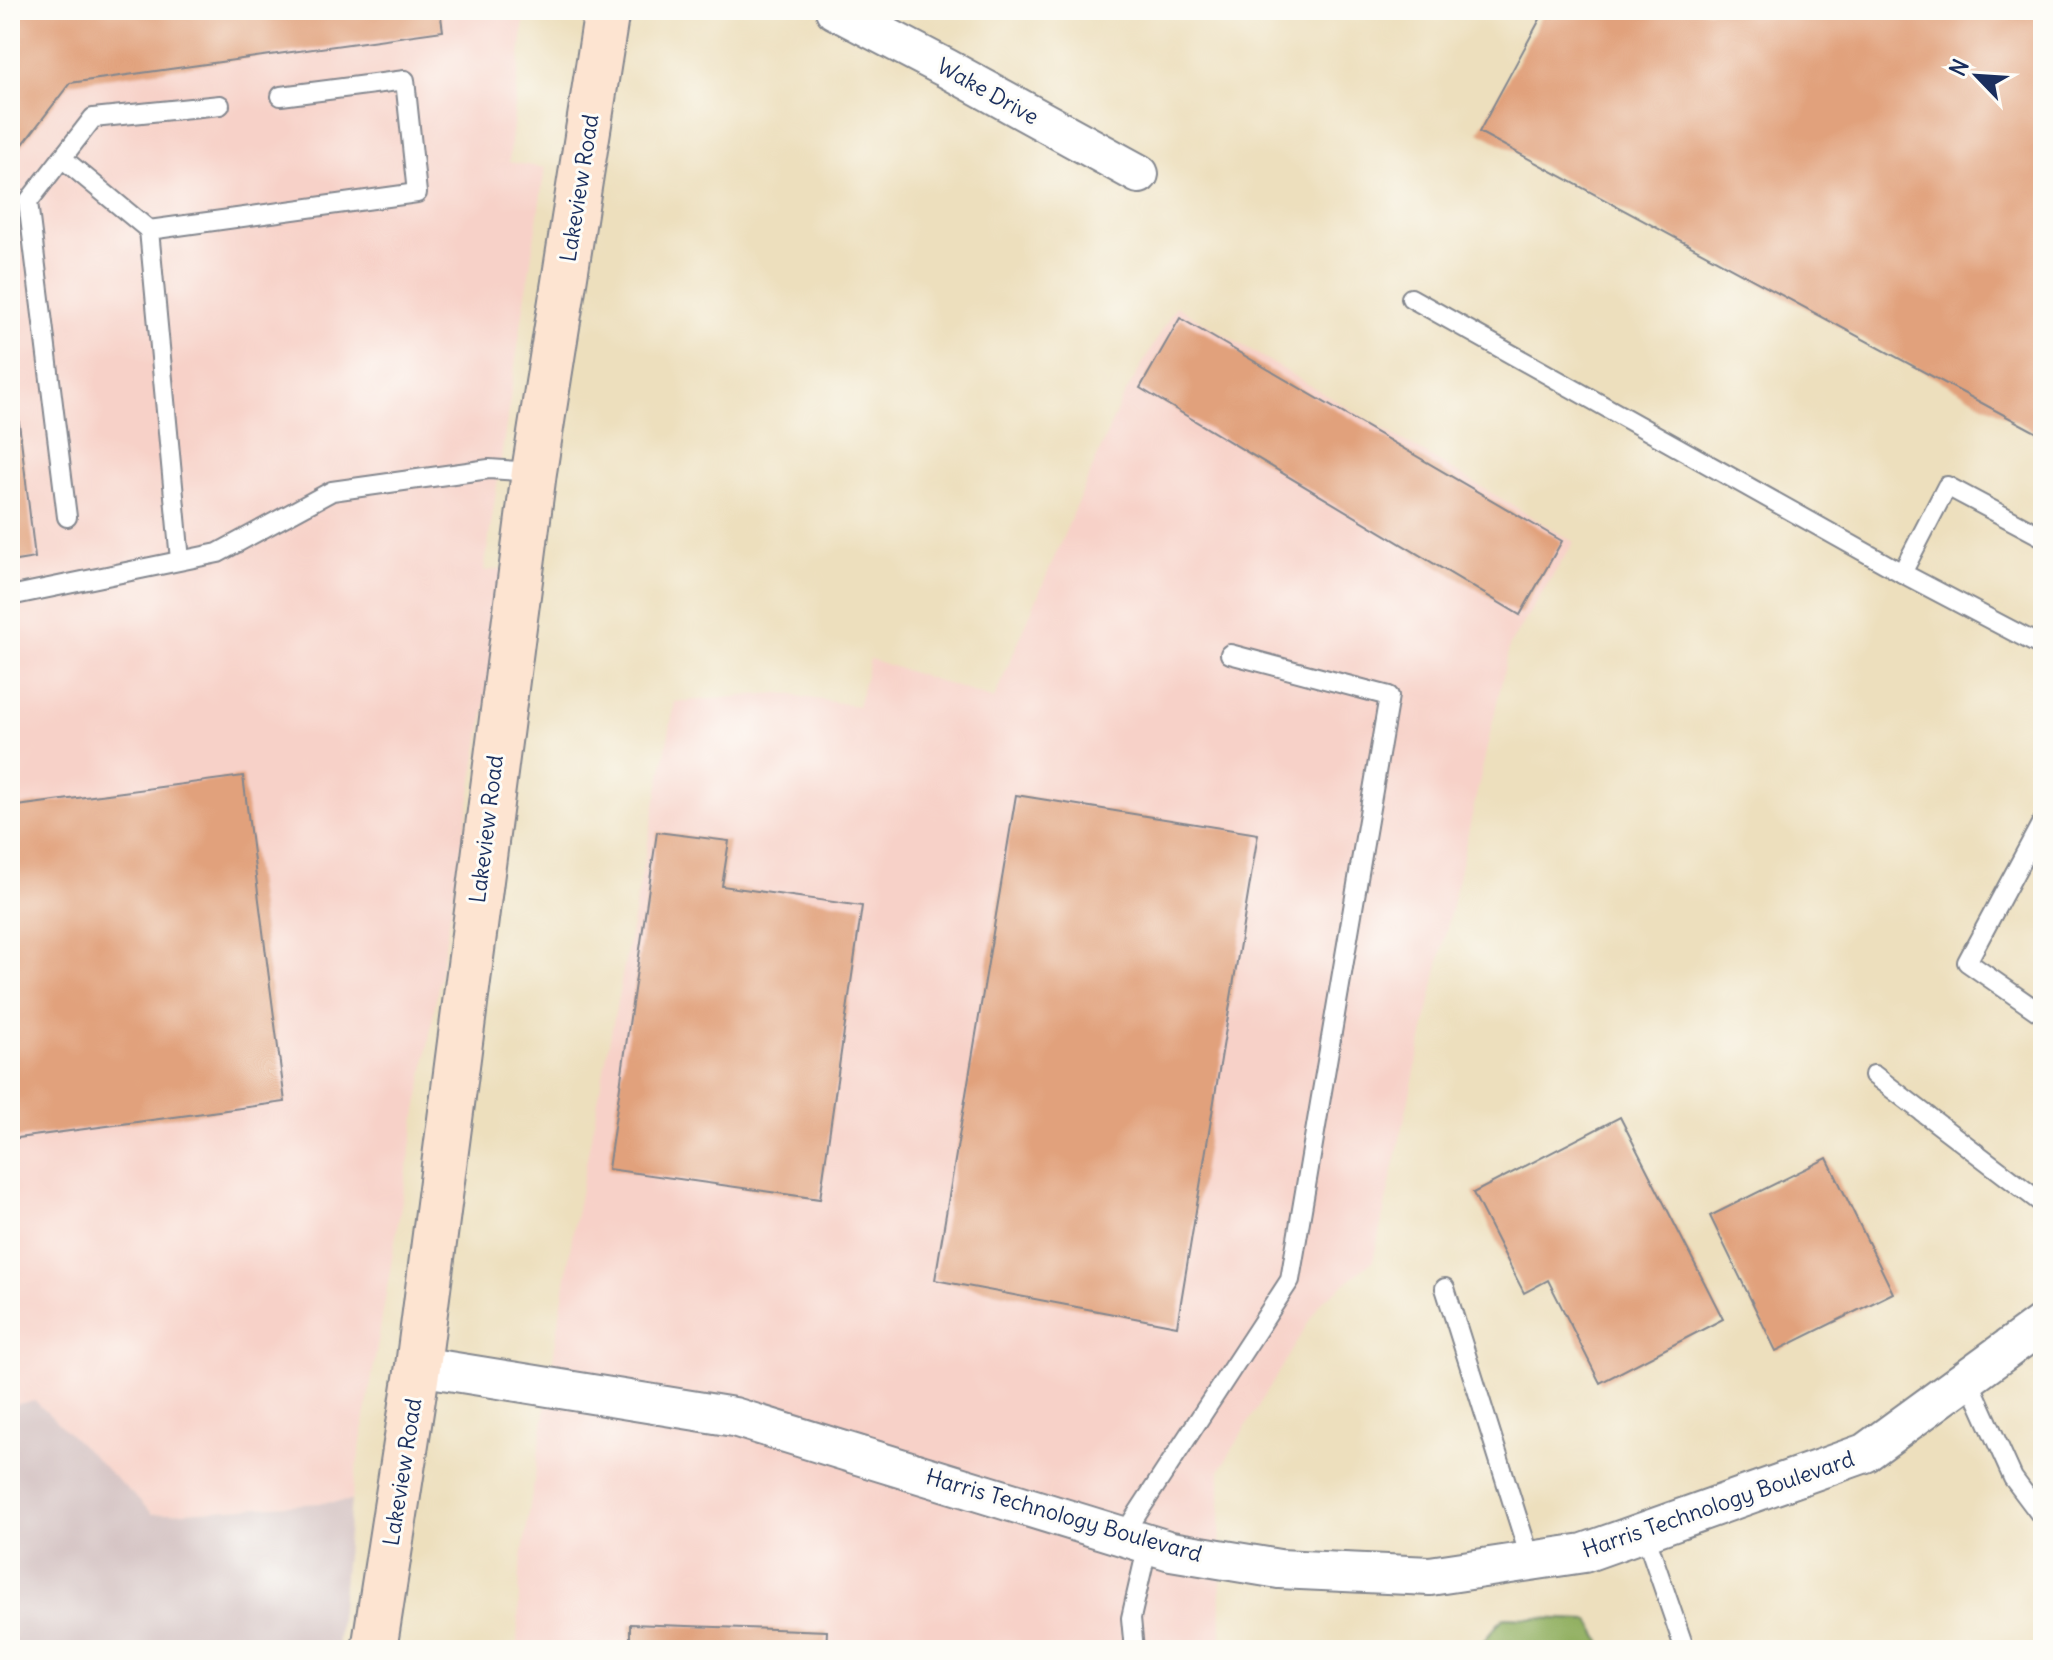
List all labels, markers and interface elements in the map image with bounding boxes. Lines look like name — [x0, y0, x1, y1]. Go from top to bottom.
north arrow — [1937, 36, 2017, 116]
street label: Wake Drive — [932, 52, 1044, 130]
text: N — [1943, 55, 1975, 80]
street label: Lakeview Road — [554, 112, 604, 264]
street label: Lakeview Road — [463, 753, 509, 905]
street label: Lakeview Road — [377, 1396, 427, 1548]
street label: Harris Technology Boulevard — [1578, 1444, 1858, 1564]
street label: Harris Technology Boulevard — [923, 1462, 1205, 1568]

